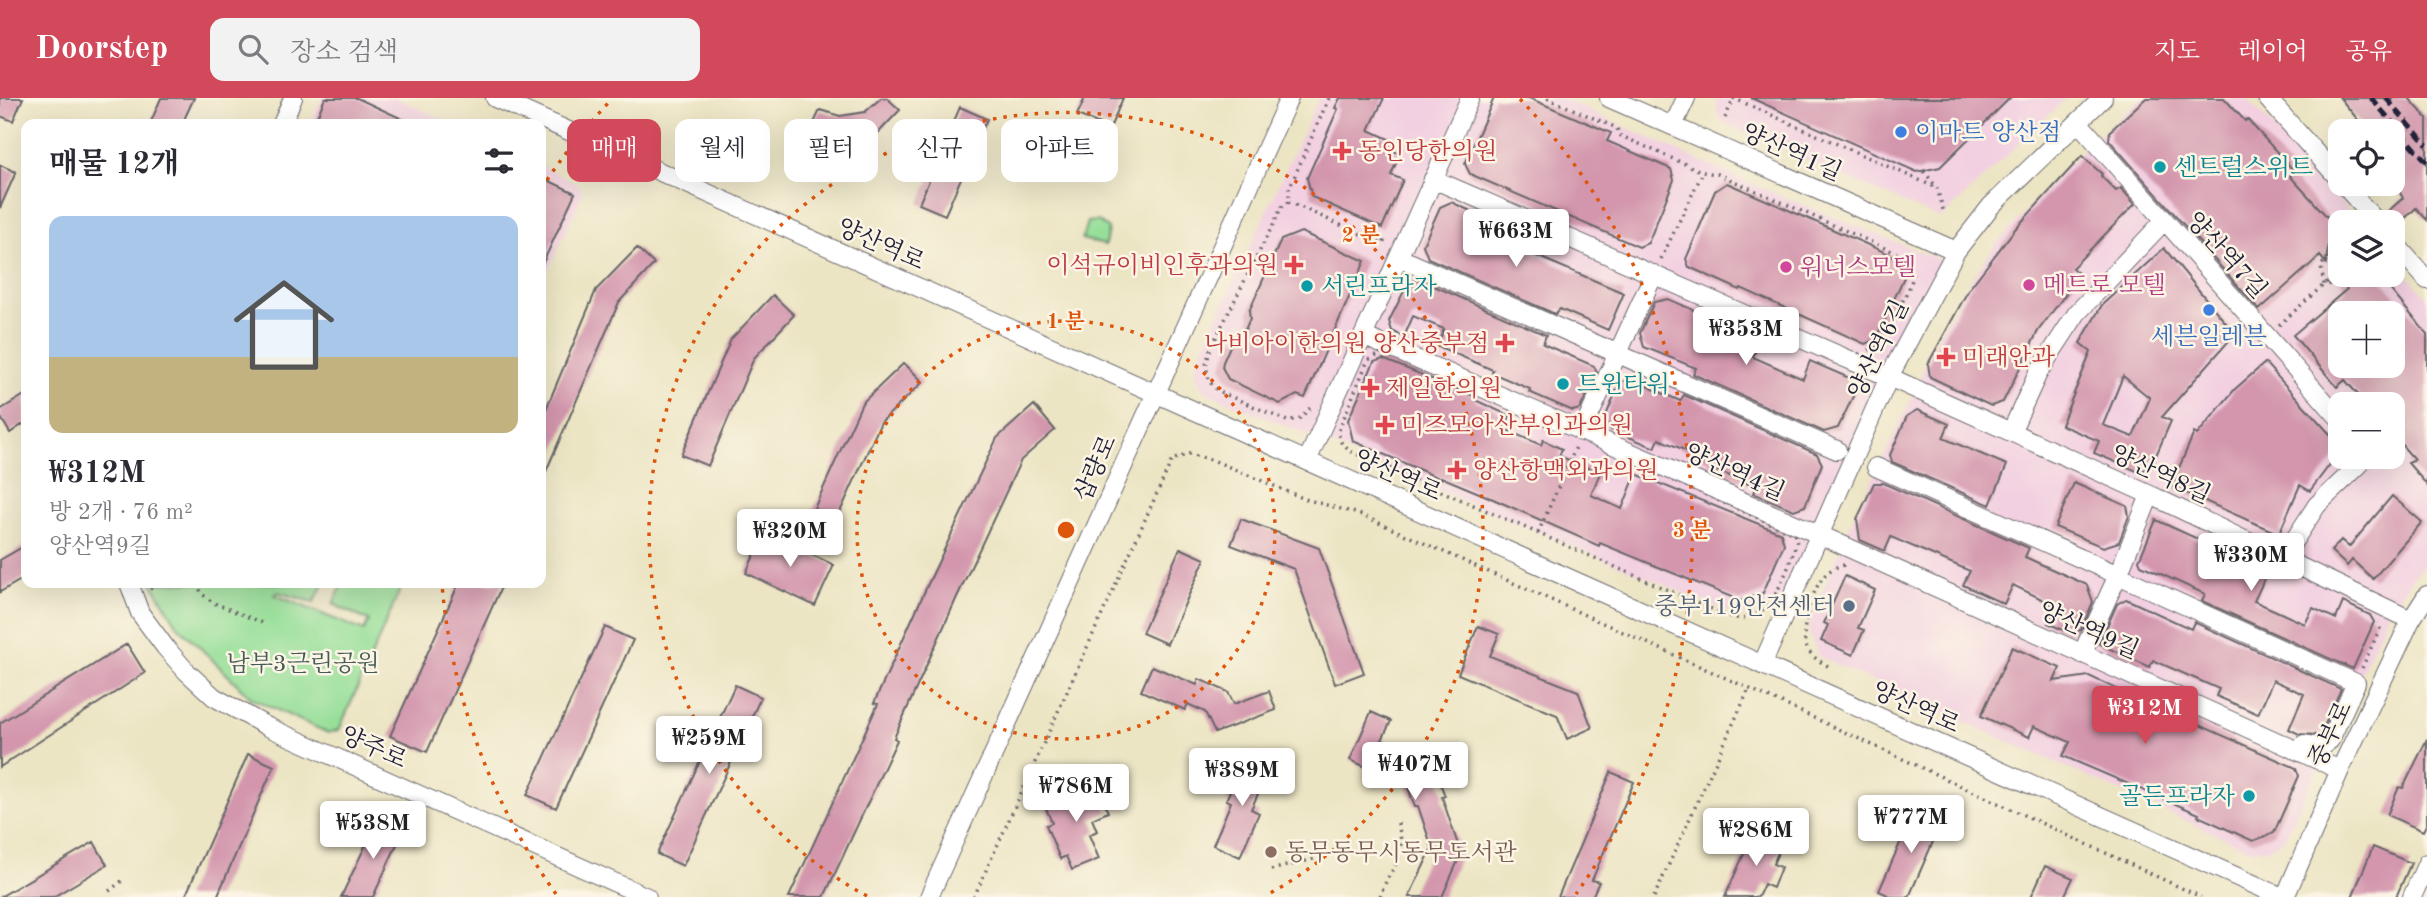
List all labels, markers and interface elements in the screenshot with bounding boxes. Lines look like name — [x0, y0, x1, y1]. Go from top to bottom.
search box — [210, 18, 700, 81]
icon: search — [234, 30, 272, 68]
text: Doorstep — [35, 33, 168, 66]
text: 장소 검색 — [290, 40, 398, 66]
text: 지도 — [2154, 41, 2200, 65]
text: 레이어 — [2238, 41, 2308, 65]
text: 공유 — [2346, 41, 2392, 65]
chip: 매매 — [567, 119, 661, 182]
chip: 월세 — [675, 119, 770, 182]
chip: 필터 — [784, 119, 878, 182]
chip: 신규 — [892, 119, 987, 182]
chip: 아파트 — [1001, 119, 1118, 182]
street label: 양산역1길 — [1738, 119, 1846, 186]
map controls — [2328, 119, 2405, 469]
button: locate — [2328, 119, 2405, 196]
place label: 이마트 양산점 — [1915, 120, 2061, 146]
marker: 이마트 양산점 — [1893, 124, 1909, 140]
place label: 동인당한의원 — [1358, 139, 1497, 165]
marker: 동인당한의원 — [1332, 141, 1352, 161]
icon: filters — [480, 142, 518, 180]
text: 매물 12개 — [49, 150, 179, 180]
place label: 센트럴스위트 — [2174, 155, 2313, 181]
marker: 센트럴스위트 — [2152, 159, 2168, 175]
street label: 양산역7길 — [2181, 207, 2272, 304]
pin: ₩663M — [1467, 209, 1565, 269]
button: layers — [2328, 210, 2405, 287]
street label: 양산역로 — [833, 214, 928, 276]
text: ₩663M — [1479, 220, 1553, 243]
text: 2 분 — [1342, 224, 1380, 247]
place label: 이석규이비인후과의원 — [1046, 252, 1278, 279]
marker: 이석규이비인후과의원 — [1284, 255, 1304, 275]
place label: 워너스모텔 — [1800, 255, 1916, 281]
marker: 워너스모텔 — [1778, 259, 1794, 275]
icon: home — [221, 262, 347, 388]
place label: 메트로 모텔 — [2043, 273, 2166, 299]
place label: 서린프라자 — [1321, 274, 1437, 300]
marker: 메트로 모텔 — [2021, 277, 2037, 293]
marker: 서린프라자 — [1299, 278, 1315, 294]
street label: 양산역6길 — [1844, 296, 1914, 403]
button: + — [2328, 301, 2405, 378]
marker: 세븐일레븐 — [2201, 302, 2217, 318]
pin: ₩353M — [1697, 308, 1795, 367]
text: 1 분 — [1047, 310, 1085, 333]
text: ₩353M — [1709, 318, 1783, 341]
place label: 세븐일레븐 — [2151, 323, 2267, 350]
place label: 나비아이한의원 양산중부점 — [1204, 330, 1489, 357]
marker: 나비아이한의원 양산중부점 — [1495, 333, 1515, 353]
place label: 미래안과 — [1962, 345, 2056, 371]
marker: 미래안과 — [1936, 347, 1956, 367]
place label: 트윈타워 — [1577, 372, 1670, 398]
place label: 제일한의원 — [1386, 376, 1502, 402]
marker: 트윈타워 — [1555, 376, 1571, 392]
marker: 제일한의원 — [1360, 378, 1380, 398]
button: − — [2328, 392, 2405, 469]
place label: 미즈모아산부인과의원 — [1401, 413, 1633, 439]
marker: 미즈모아산부인과의원 — [1375, 415, 1395, 435]
street label: 삽량로 — [1070, 431, 1122, 505]
street label: 양산역4길 — [1681, 439, 1789, 506]
street label: 양산역8길 — [2107, 441, 2214, 509]
street label: 양산역로 — [1350, 445, 1445, 507]
place label: 양산항맥외과의원 — [1473, 458, 1658, 484]
text: ₩312M — [49, 459, 146, 489]
marker: 양산항맥외과의원 — [1447, 460, 1467, 480]
text: 방 2개 · 76 m² — [49, 501, 193, 524]
pin: ₩320M — [741, 510, 839, 569]
centre of rings — [1054, 518, 1078, 542]
text: 3 분 — [1673, 519, 1711, 542]
text: ₩320M — [753, 520, 827, 543]
pin: ₩330M — [2202, 533, 2300, 593]
text: 양산역9길 — [49, 535, 151, 558]
text: ₩330M — [2214, 544, 2288, 567]
place label: 중부119안전센터 — [1654, 594, 1835, 620]
street label: 양산역9길 — [2035, 597, 2143, 664]
marker: 중부119안전센터 — [1841, 598, 1857, 614]
park label: 남부3근린공원 — [226, 651, 380, 677]
street label: 양산역로 — [1868, 677, 1963, 739]
pin: ₩312M — [2096, 686, 2194, 746]
text: ₩312M — [2108, 697, 2182, 720]
street label: 중부로 — [2304, 697, 2357, 771]
pin: ₩259M — [660, 716, 758, 776]
street label: 양주로 — [337, 722, 411, 774]
text: ₩259M — [672, 727, 746, 750]
pin: ₩407M — [1366, 742, 1464, 802]
pin: ₩389M — [1193, 748, 1291, 808]
text: ₩407M — [1378, 753, 1452, 776]
text: ₩389M — [1205, 759, 1279, 782]
pin: ₩786M — [1027, 764, 1125, 824]
text: ₩786M — [1039, 775, 1113, 798]
place label: 골든프라자 — [2119, 784, 2235, 810]
marker: 골든프라자 — [2241, 788, 2257, 804]
pin: ₩777M — [1862, 796, 1960, 855]
pin: ₩538M — [324, 802, 422, 861]
text: ₩777M — [1874, 806, 1948, 829]
pin: ₩286M — [1707, 808, 1805, 868]
text: ₩538M — [336, 812, 410, 835]
text: ₩286M — [1719, 819, 1793, 842]
place label: 동무동무시동무도서관 — [1285, 840, 1517, 866]
marker: 동무동무시동무도서관 — [1263, 844, 1279, 860]

